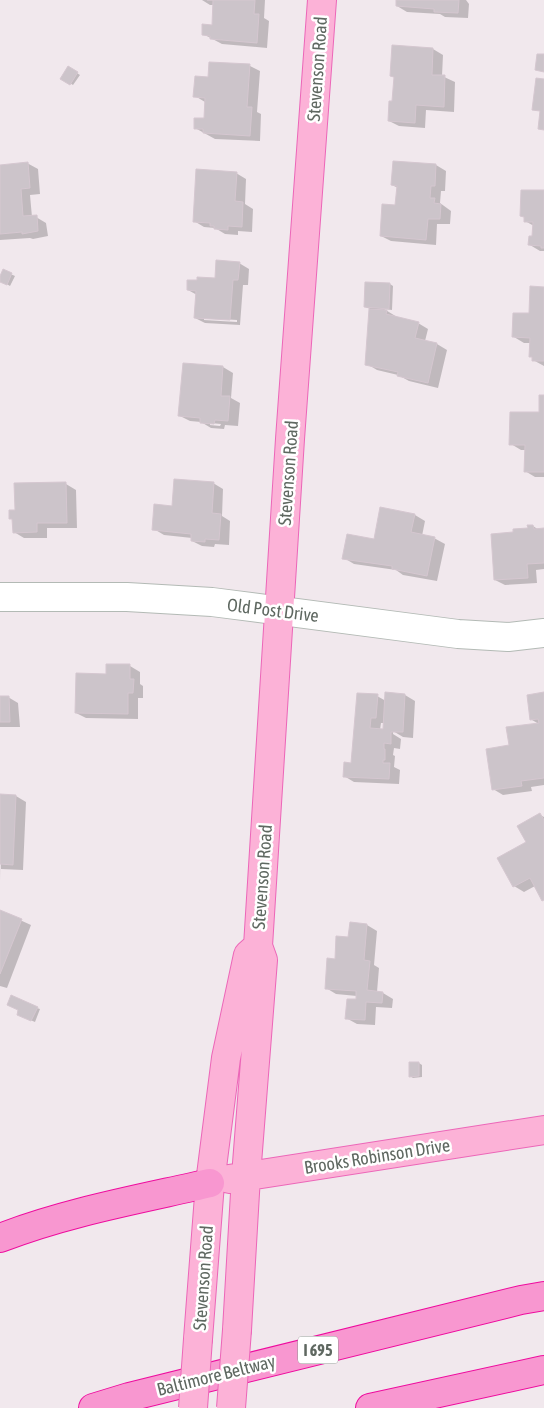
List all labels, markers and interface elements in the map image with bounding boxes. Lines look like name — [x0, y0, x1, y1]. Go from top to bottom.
street label: Stevenson Road — [303, 16, 331, 122]
street label: Stevenson Road — [274, 420, 302, 526]
street label: Old Post Drive — [226, 594, 320, 626]
street label: Stevenson Road — [248, 824, 276, 930]
street label: Brooks Robinson Drive — [303, 1134, 451, 1178]
street label: Stevenson Road — [189, 1225, 217, 1331]
road number: I 695 — [298, 1336, 338, 1364]
street label: Baltimore Beltway — [155, 1350, 277, 1400]

